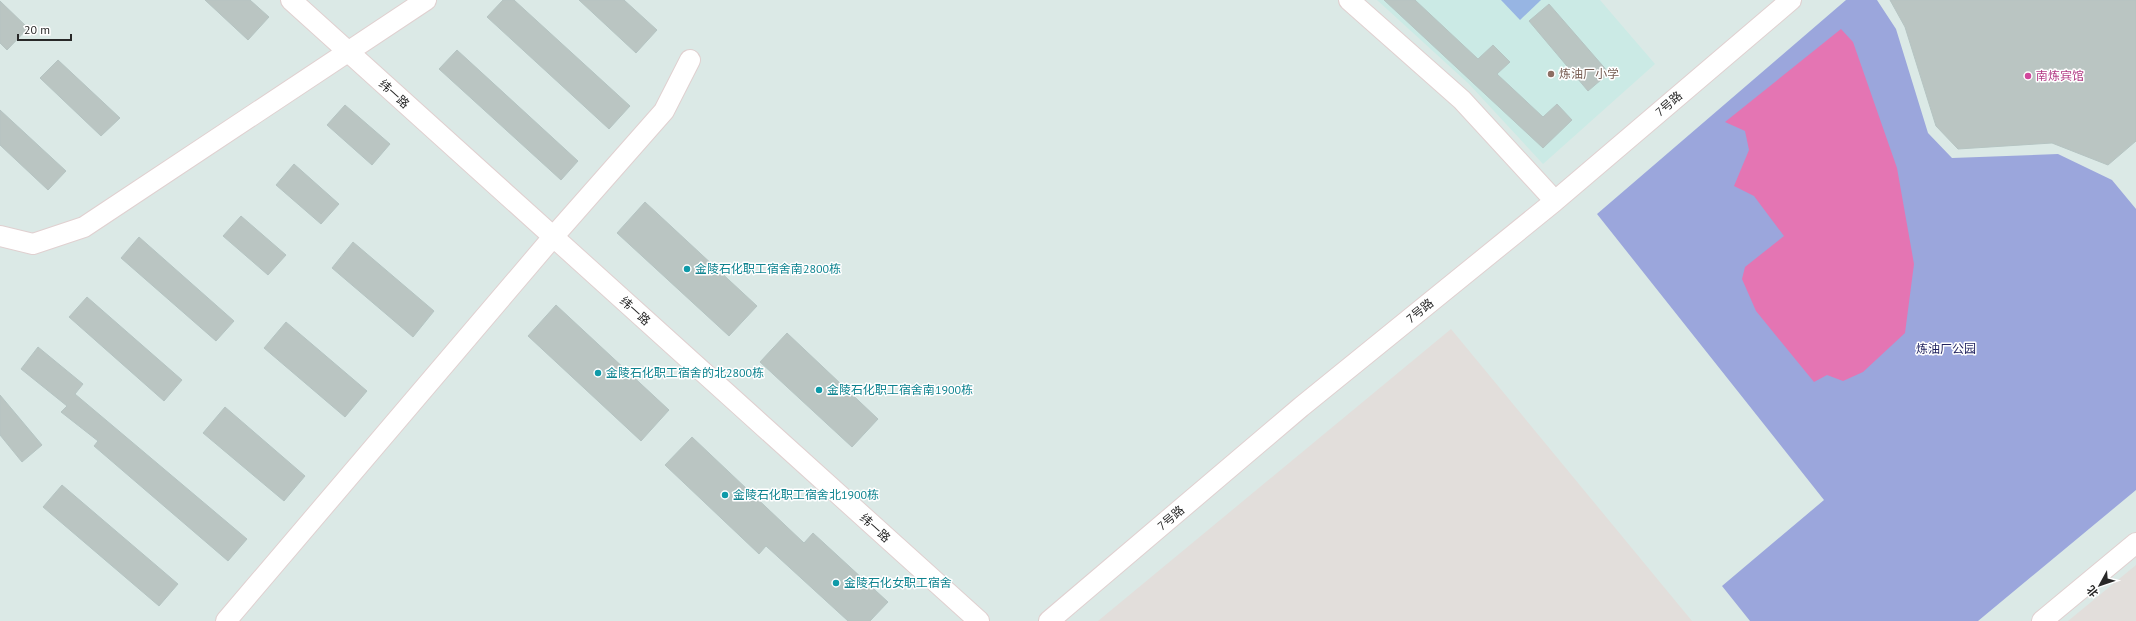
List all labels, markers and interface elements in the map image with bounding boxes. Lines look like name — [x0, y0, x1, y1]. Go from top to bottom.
scale bar — [18, 16, 71, 42]
text: 20 m — [24, 22, 50, 37]
place label: 炼油厂小学 — [1559, 66, 1619, 81]
place label: 南炼宾馆 — [2036, 68, 2084, 83]
marker: 炼油厂小学 — [1546, 69, 1556, 79]
marker: 南炼宾馆 — [2023, 71, 2033, 81]
street label: 纬一路 — [376, 76, 413, 111]
street label: 7号路 — [1652, 88, 1685, 119]
place label: 金陵石化职工宿舍南2800栋 — [695, 261, 841, 276]
marker: 金陵石化职工宿舍南2800栋 — [682, 264, 692, 274]
street label: 纬一路 — [617, 293, 654, 328]
street label: 7号路 — [1403, 295, 1436, 326]
park label: 炼油厂公园 — [1916, 341, 1976, 356]
place label: 金陵石化职工宿舍的北2800栋 — [606, 365, 764, 380]
marker: 金陵石化职工宿舍的北2800栋 — [593, 368, 603, 378]
place label: 金陵石化职工宿舍南1900栋 — [827, 382, 973, 397]
marker: 金陵石化职工宿舍南1900栋 — [814, 385, 824, 395]
place label: 金陵石化职工宿舍北1900栋 — [733, 487, 879, 502]
marker: 金陵石化职工宿舍北1900栋 — [720, 490, 730, 500]
street label: 7号路 — [1154, 502, 1187, 533]
street label: 纬一路 — [857, 510, 894, 545]
north arrow — [2080, 565, 2120, 605]
place label: 金陵石化女职工宿舍 — [844, 575, 952, 590]
marker: 金陵石化女职工宿舍 — [831, 578, 841, 588]
text: 北 — [2083, 583, 2101, 600]

